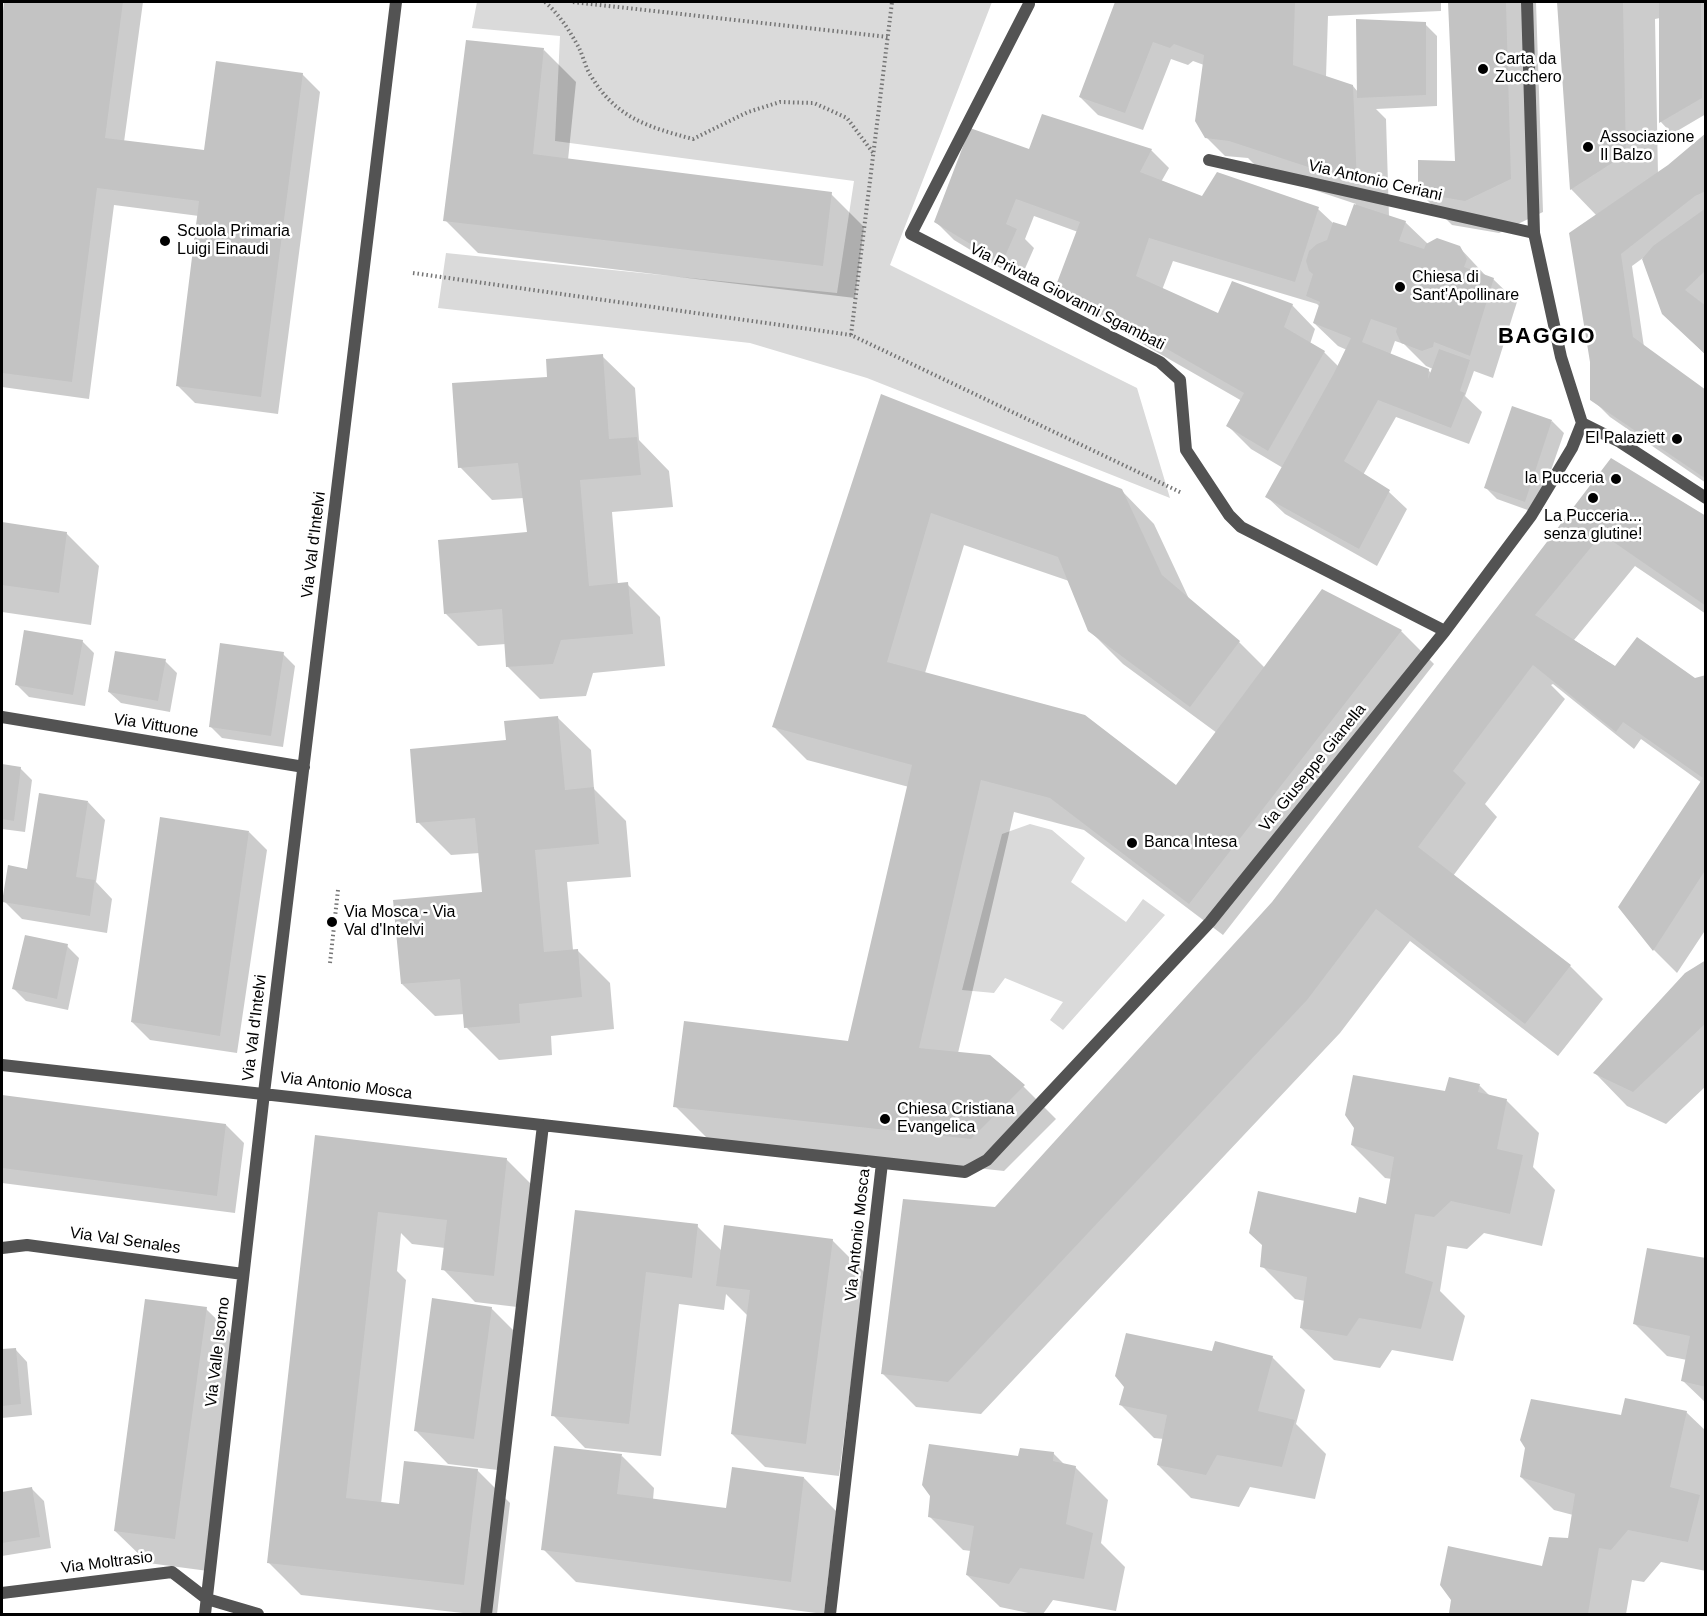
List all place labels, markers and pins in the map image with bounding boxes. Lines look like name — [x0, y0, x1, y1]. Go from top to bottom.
place label: Carta da Zucchero — [1495, 50, 1562, 88]
marker: Carta da Zucchero — [1476, 62, 1490, 76]
place label: Associazione Il Balzo — [1600, 128, 1694, 166]
marker: Associazione Il Balzo — [1581, 140, 1595, 154]
place label: Scuola Primaria Luigi Einaudi — [177, 222, 290, 260]
marker: Scuola Primaria Luigi Einaudi — [158, 234, 172, 248]
place label: Chiesa di Sant'Apollinare — [1412, 268, 1519, 306]
marker: Chiesa di Sant'Apollinare — [1393, 280, 1407, 294]
place label: El Palaziett — [1585, 429, 1665, 449]
marker: El Palaziett — [1670, 432, 1684, 446]
place label: la Pucceria — [1525, 469, 1604, 489]
marker: la Pucceria — [1609, 472, 1623, 486]
marker: La Pucceria... senza glutine! — [1586, 491, 1600, 505]
place label: La Pucceria... senza glutine! — [1544, 507, 1642, 545]
place label: Banca Intesa — [1144, 833, 1237, 853]
marker: Banca Intesa — [1125, 836, 1139, 850]
place label: Via Mosca - Via Val d'Intelvi — [344, 903, 455, 941]
marker: Via Mosca - Via Val d'Intelvi — [325, 915, 339, 929]
place label: Chiesa Cristiana Evangelica — [897, 1100, 1014, 1138]
marker: Chiesa Cristiana Evangelica — [878, 1112, 892, 1126]

